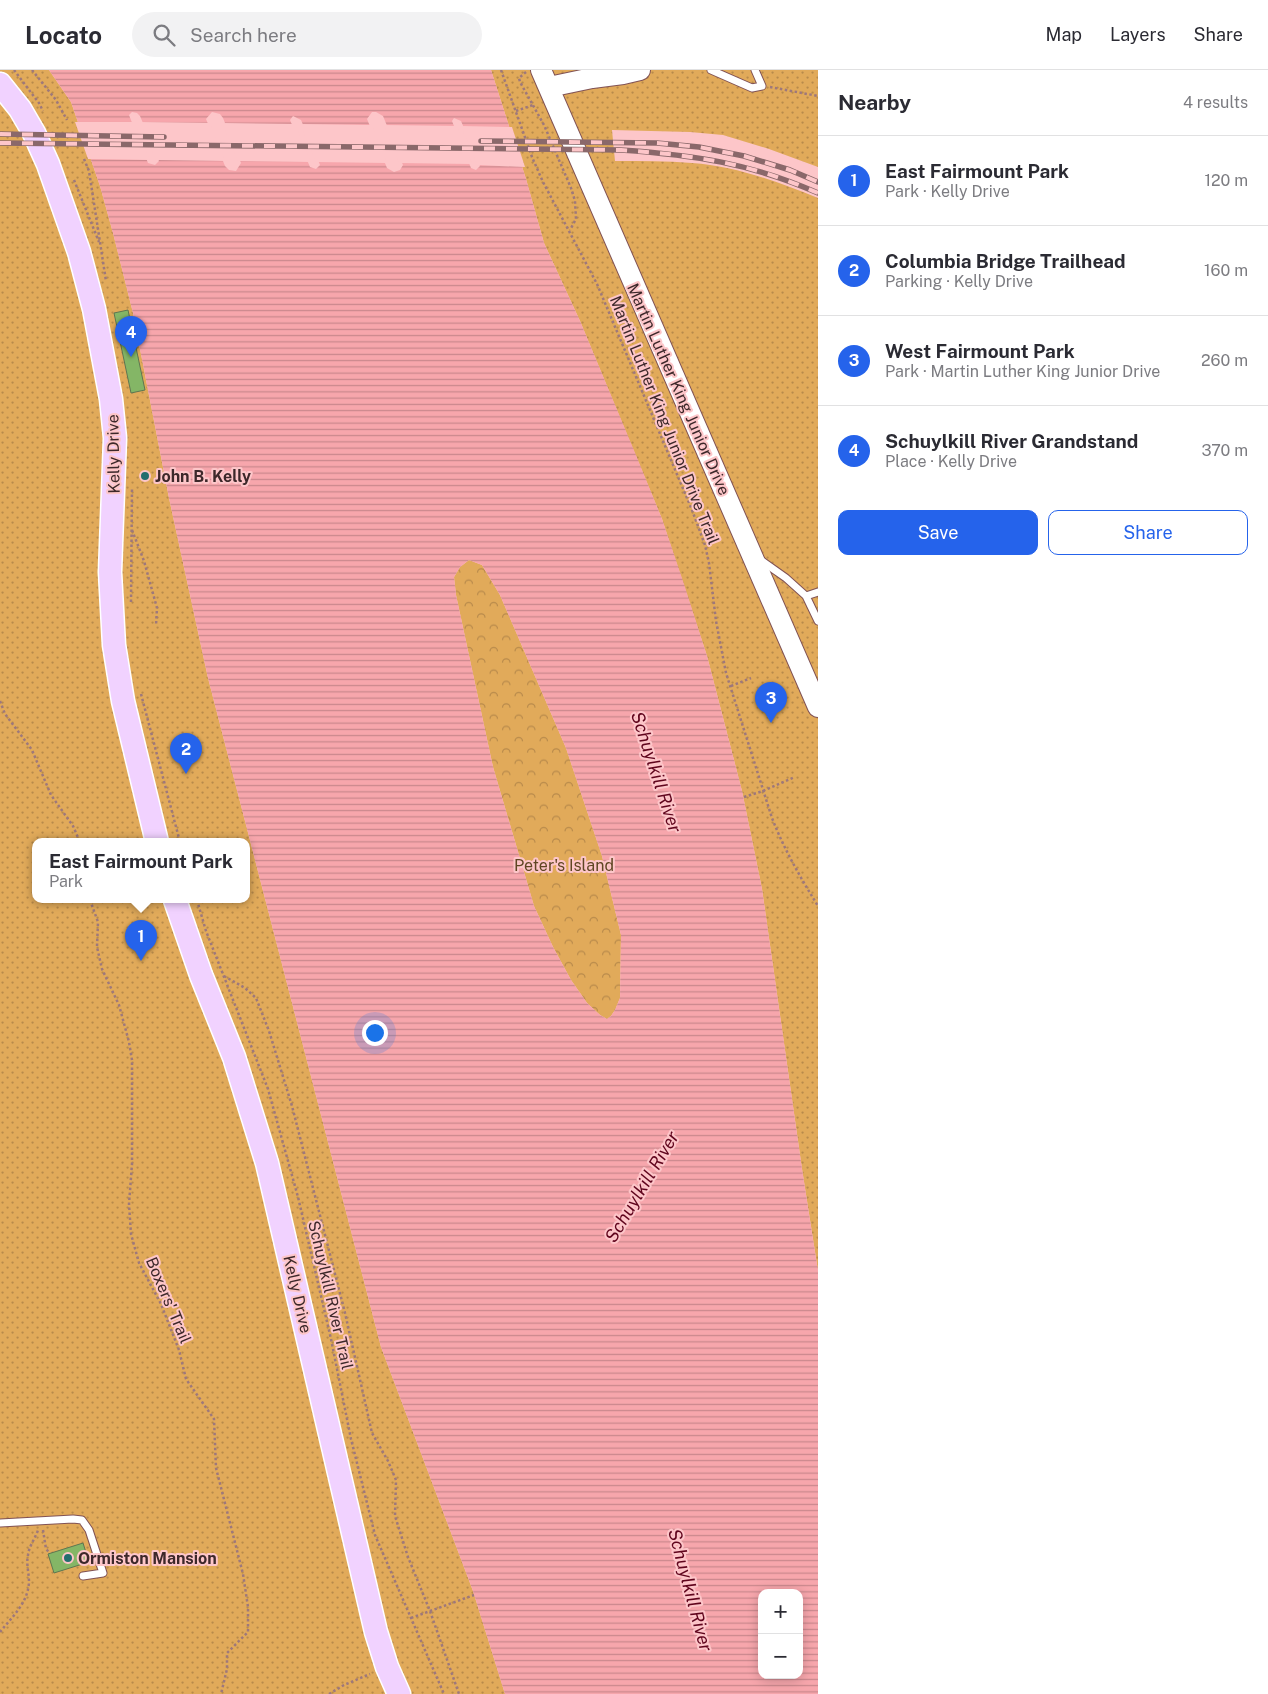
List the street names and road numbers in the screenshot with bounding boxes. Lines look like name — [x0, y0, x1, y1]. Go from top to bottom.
street label: Martin Luther King Junior Drive — [623, 280, 734, 498]
street label: Martin Luther King Junior Drive Trail — [606, 293, 723, 547]
street label: Kelly Drive — [103, 414, 124, 494]
street label: Schuylkill River Trail — [304, 1219, 357, 1371]
street label: Kelly Drive — [279, 1253, 316, 1335]
street label: Boxers' Trail — [142, 1254, 195, 1346]

